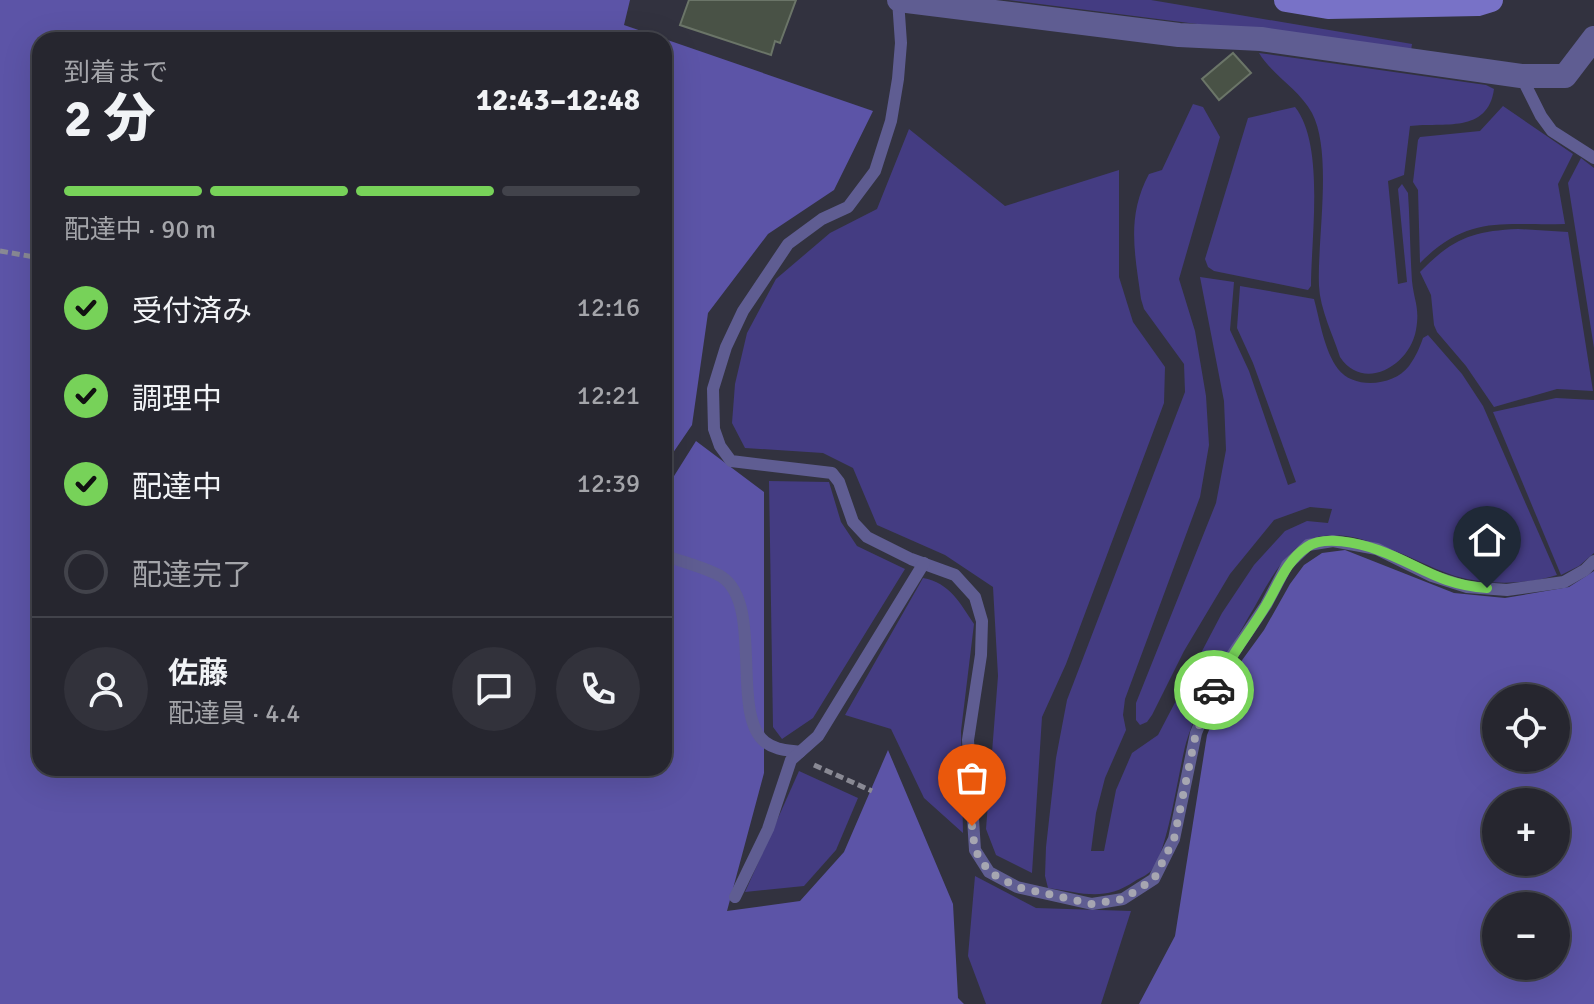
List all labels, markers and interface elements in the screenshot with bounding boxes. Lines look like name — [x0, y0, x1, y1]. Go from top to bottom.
text: 到着まで — [64, 57, 168, 89]
text: 12:43–12:48 — [476, 82, 640, 119]
text: 2 分 — [64, 87, 156, 151]
text: 配達中 · 90 m — [64, 214, 216, 246]
icon: check — [64, 286, 108, 330]
text: 12:16 — [577, 292, 640, 324]
text: 受付済み — [132, 293, 252, 330]
icon: check — [64, 374, 108, 418]
text: 12:21 — [577, 380, 640, 412]
text: 調理中 — [132, 381, 222, 418]
icon: check — [64, 462, 108, 506]
text: 12:39 — [577, 468, 640, 500]
text: 配達中 — [132, 469, 222, 506]
pin — [1453, 506, 1521, 588]
icon: home — [1465, 518, 1509, 562]
text: 配達完了 — [132, 557, 252, 594]
button: person — [64, 647, 148, 731]
button: chat — [452, 647, 536, 731]
button: phone — [556, 647, 640, 731]
courier — [1174, 650, 1254, 730]
text: 佐藤 — [168, 655, 228, 692]
icon: car — [1192, 668, 1236, 712]
map controls — [1482, 684, 1570, 980]
button: locate — [1482, 684, 1570, 772]
text: 配達員 · 4.4 — [168, 698, 300, 730]
pin — [938, 744, 1006, 826]
icon: bag — [950, 756, 994, 800]
button: + — [1482, 788, 1570, 876]
button: − — [1482, 892, 1570, 980]

